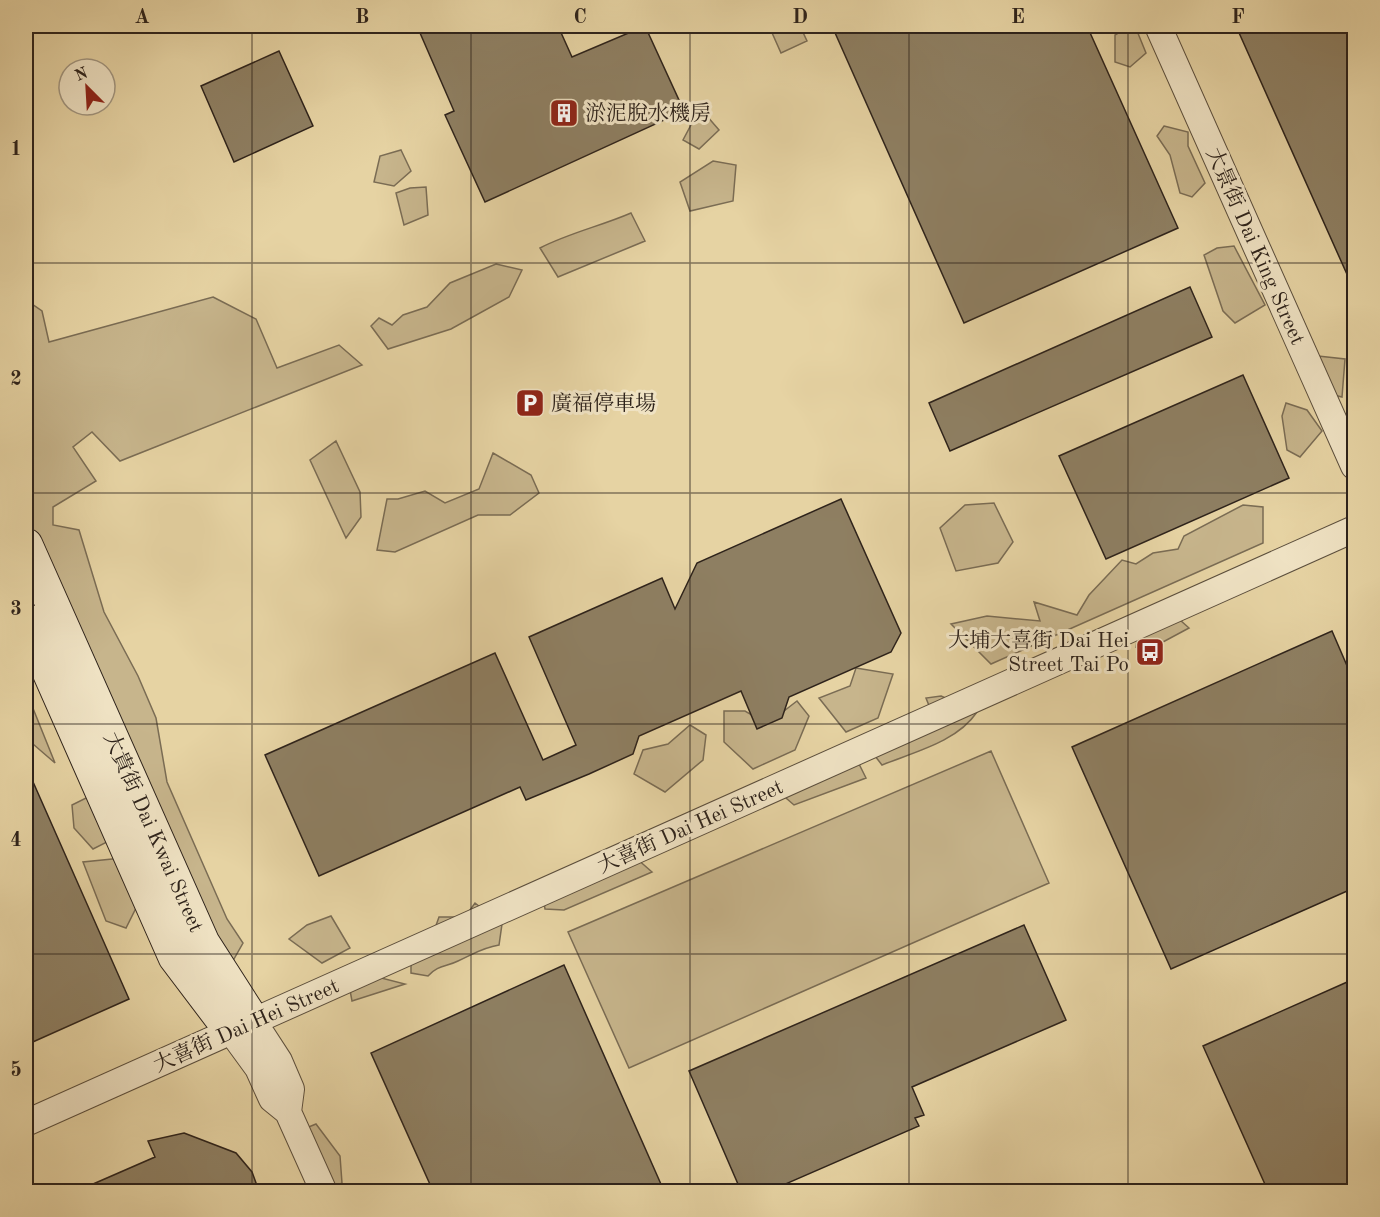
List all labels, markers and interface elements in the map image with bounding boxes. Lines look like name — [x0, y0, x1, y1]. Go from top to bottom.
text: A — [134, 8, 150, 28]
text: B — [355, 8, 369, 28]
text: C — [573, 8, 587, 28]
text: D — [792, 8, 808, 28]
text: E — [1011, 8, 1025, 28]
text: F — [1231, 8, 1245, 28]
north arrow — [57, 57, 117, 117]
text: N — [73, 65, 91, 85]
building icon: 淤泥脫水機房 — [548, 97, 580, 129]
place label: 淤泥脫水機房 — [585, 102, 711, 125]
text: 1 — [10, 140, 22, 160]
street label: 大景街 Dai King Street — [1202, 144, 1309, 348]
text: 2 — [10, 370, 22, 390]
parking icon: 廣福停車場 — [514, 387, 546, 419]
place label: 廣福停車場 — [551, 392, 656, 415]
text: 3 — [10, 600, 22, 620]
place label: 大埔大喜街 Dai Hei Street Tai Po — [948, 629, 1129, 676]
bus stop icon: 大埔大喜街 Dai Hei Street Tai Po — [1134, 636, 1166, 668]
street label: 大貴街 Dai Kwai Street — [99, 729, 208, 936]
street label: 大喜街 Dai Hei Street — [594, 775, 787, 878]
text: 4 — [10, 831, 22, 851]
street label: 大喜街 Dai Hei Street — [150, 974, 343, 1077]
text: 5 — [10, 1060, 22, 1081]

